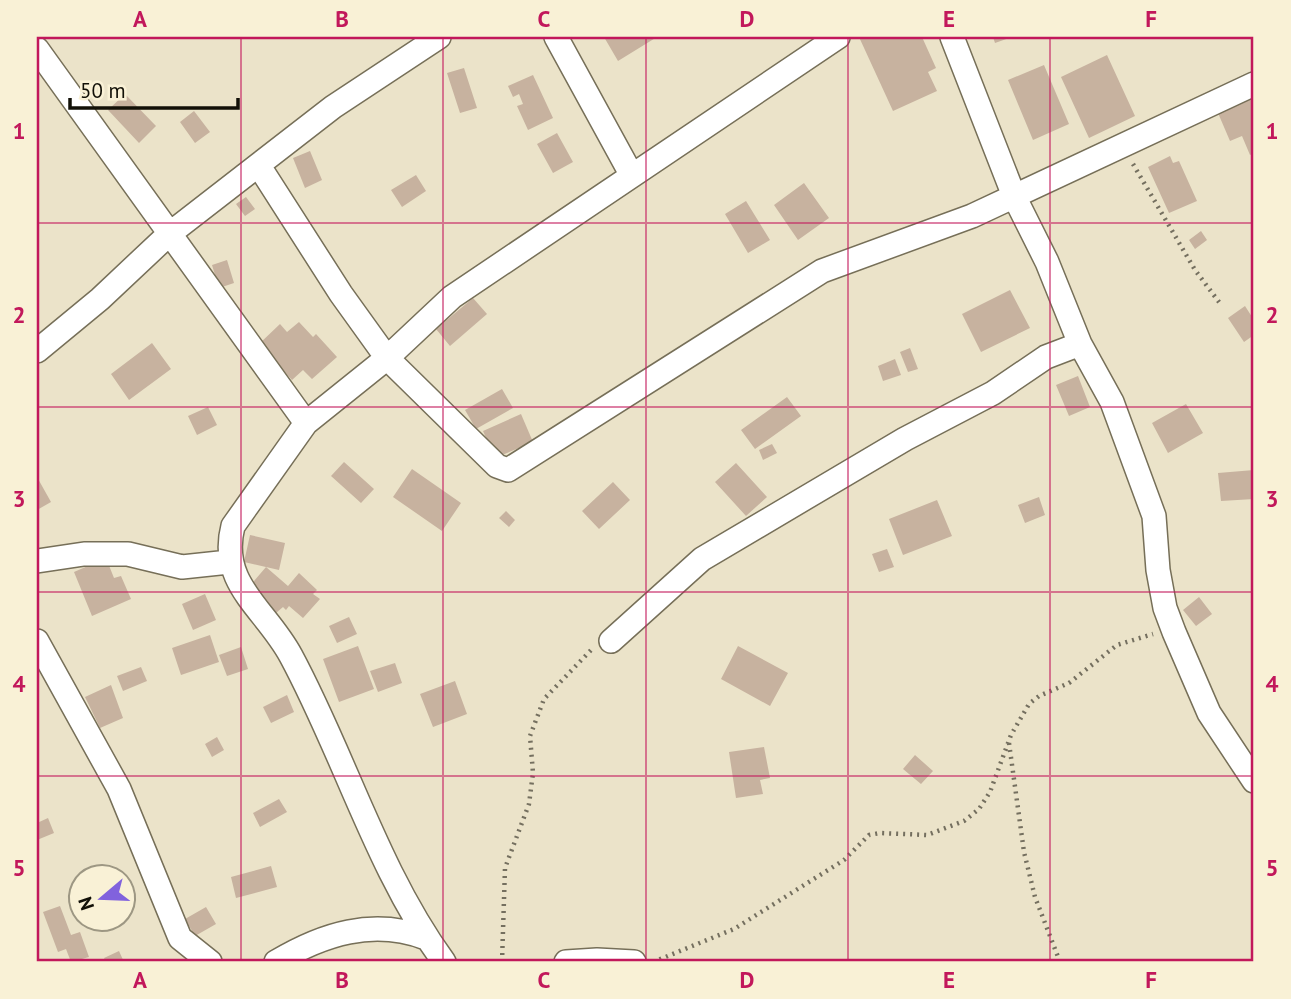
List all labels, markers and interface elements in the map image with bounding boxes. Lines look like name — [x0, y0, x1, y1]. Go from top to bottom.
text: A — [133, 4, 147, 33]
text: B — [335, 4, 349, 33]
text: C — [538, 4, 551, 33]
text: D — [740, 4, 754, 33]
text: E — [943, 4, 955, 33]
text: F — [1145, 4, 1157, 33]
scale bar — [70, 66, 238, 110]
text: 50 m — [80, 77, 126, 104]
text: 1 — [12, 116, 26, 145]
text: 1 — [1265, 116, 1279, 145]
text: 2 — [12, 300, 26, 329]
text: 2 — [1265, 300, 1279, 329]
text: 3 — [12, 484, 26, 513]
text: 3 — [1265, 484, 1279, 513]
text: 4 — [12, 669, 26, 698]
text: 4 — [1265, 669, 1279, 698]
text: 5 — [12, 853, 26, 882]
text: 5 — [1265, 853, 1279, 882]
north arrow — [66, 862, 136, 932]
text: N — [73, 894, 99, 913]
text: A — [133, 965, 147, 994]
text: B — [335, 965, 349, 994]
text: C — [538, 965, 551, 994]
text: D — [740, 965, 754, 994]
text: E — [943, 965, 955, 994]
text: F — [1145, 965, 1157, 994]

